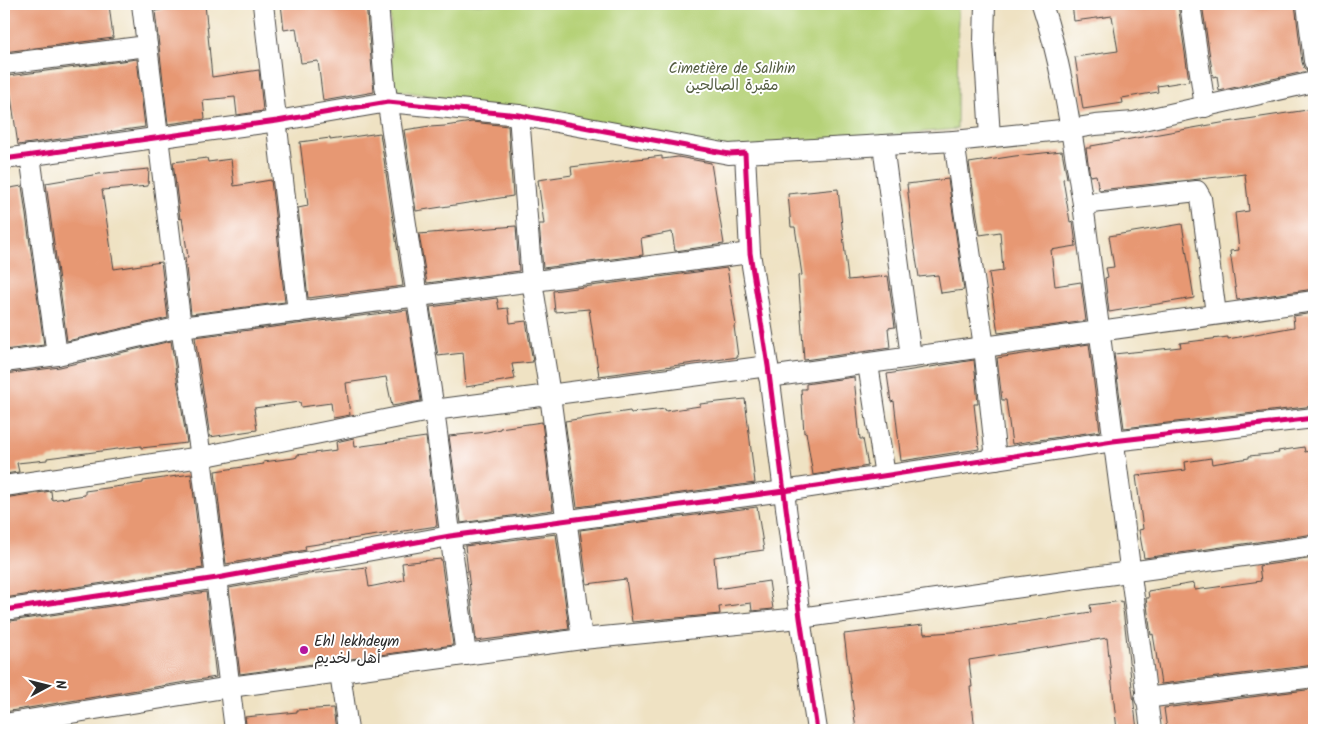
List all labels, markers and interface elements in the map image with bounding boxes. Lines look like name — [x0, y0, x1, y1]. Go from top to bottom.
park label: Cimetière de Salihin مقبرة الصالحين — [668, 57, 796, 98]
place label: Ehl lekhdeym أهل لخديم — [314, 630, 399, 671]
marker: Ehl lekhdeym أهل لخديم — [298, 644, 310, 656]
north arrow — [22, 662, 72, 712]
text: N — [48, 679, 71, 690]

